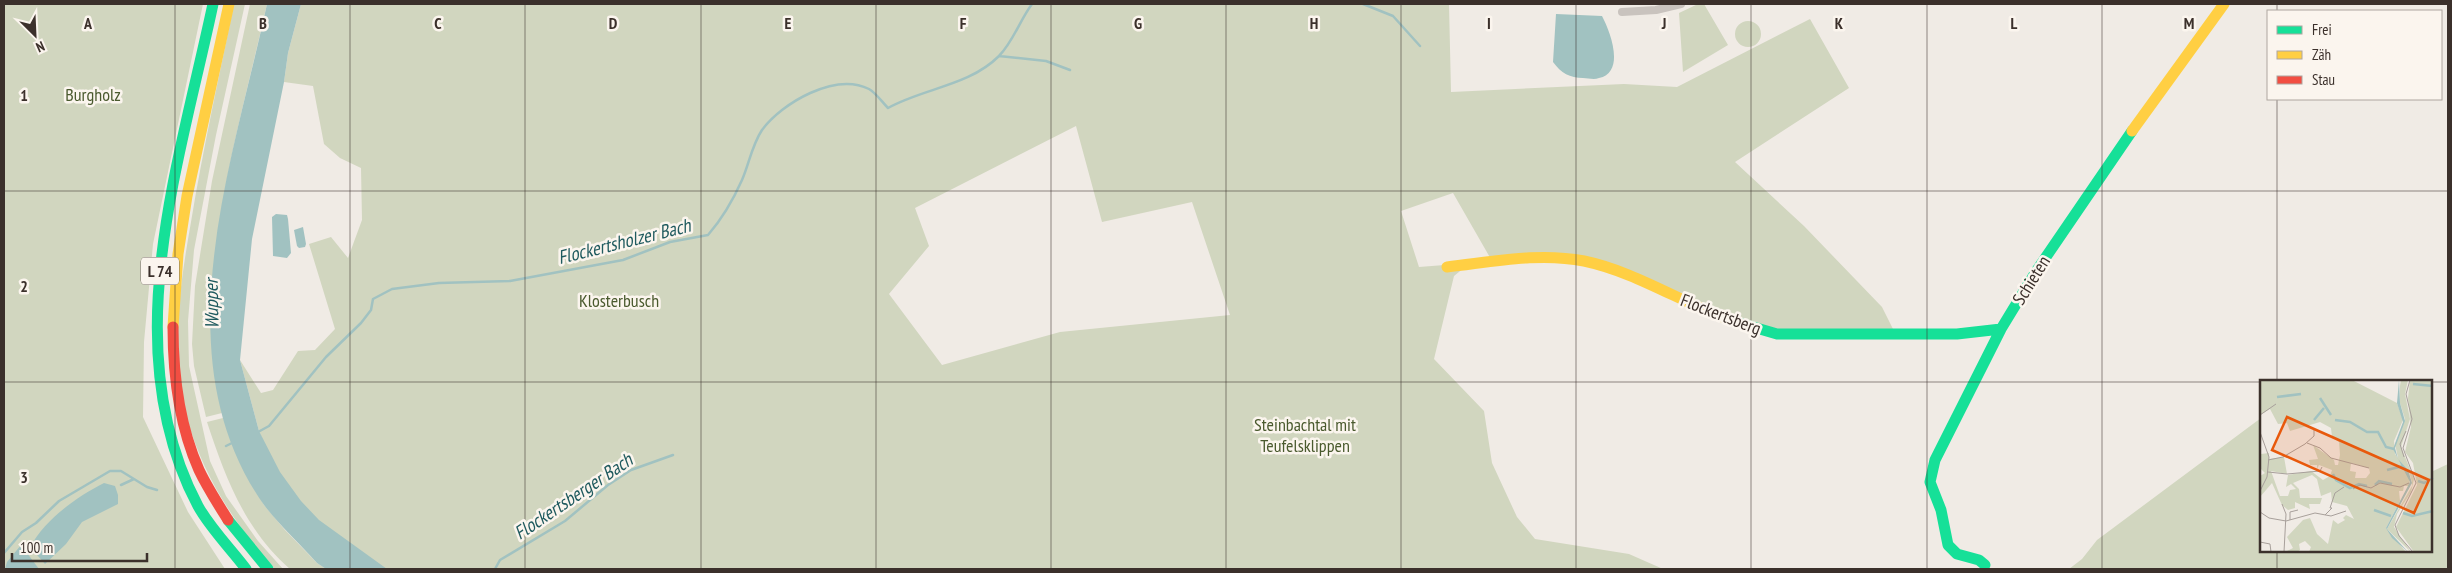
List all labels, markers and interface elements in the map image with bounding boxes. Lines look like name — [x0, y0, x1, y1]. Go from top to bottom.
north arrow — [10, 10, 60, 60]
legend — [2267, 10, 2442, 100]
text: A — [83, 13, 93, 33]
text: B — [259, 13, 267, 33]
text: C — [434, 13, 442, 33]
text: D — [609, 13, 618, 33]
text: E — [785, 13, 792, 33]
text: F — [960, 13, 967, 33]
text: G — [1134, 13, 1142, 33]
text: H — [1310, 13, 1318, 33]
text: I — [1487, 13, 1491, 33]
text: J — [1661, 13, 1666, 33]
text: K — [1835, 13, 1844, 33]
text: L — [2011, 13, 2018, 33]
text: M — [2184, 13, 2194, 33]
text: Frei — [2312, 20, 2332, 39]
text: N — [33, 37, 47, 57]
text: Zäh — [2312, 45, 2331, 64]
text: Stau — [2312, 70, 2335, 89]
park label: Burgholz — [65, 83, 121, 106]
text: 1 — [20, 85, 28, 105]
water label: Flockertsholzer Bach — [555, 213, 694, 269]
street label: Schieten — [2007, 251, 2055, 309]
road number: L 74 — [141, 258, 179, 284]
text: 2 — [20, 276, 28, 296]
water label: Wupper — [199, 276, 223, 329]
street label: Flockertsberg — [1677, 288, 1765, 340]
park label: Klosterbusch — [579, 289, 659, 312]
inset map — [2260, 380, 2432, 553]
park label: Steinbachtal mit Teufelsklippen — [1254, 413, 1356, 457]
water label: Flockertsberger Bach — [509, 447, 638, 544]
text: 3 — [20, 467, 28, 487]
scale bar — [12, 530, 148, 562]
text: 100 m — [20, 538, 53, 557]

